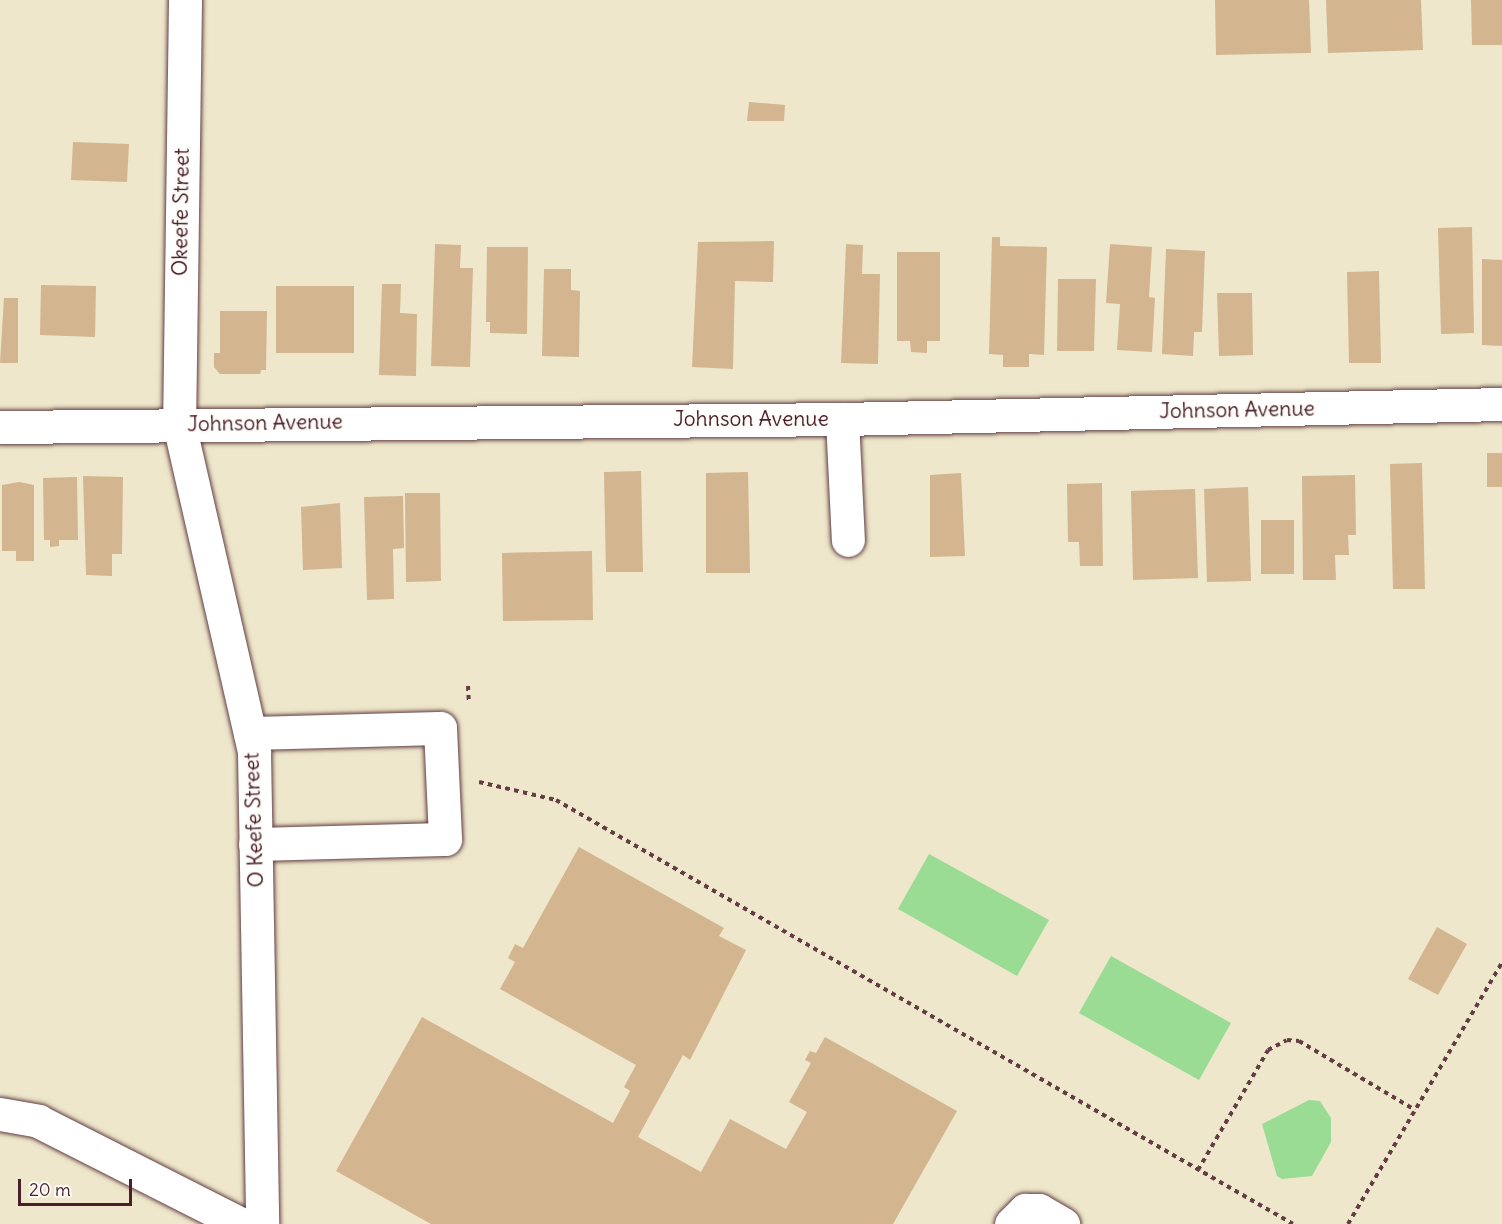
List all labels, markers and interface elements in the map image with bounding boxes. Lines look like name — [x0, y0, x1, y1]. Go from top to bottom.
street label: Okeefe Street — [167, 148, 195, 276]
street label: Johnson Avenue — [1159, 396, 1315, 424]
street label: Johnson Avenue — [673, 406, 829, 432]
street label: Johnson Avenue — [187, 409, 343, 437]
street label: O Keefe Street — [239, 752, 269, 888]
scale bar — [21, 1167, 135, 1205]
text: 20 m — [29, 1178, 71, 1201]

